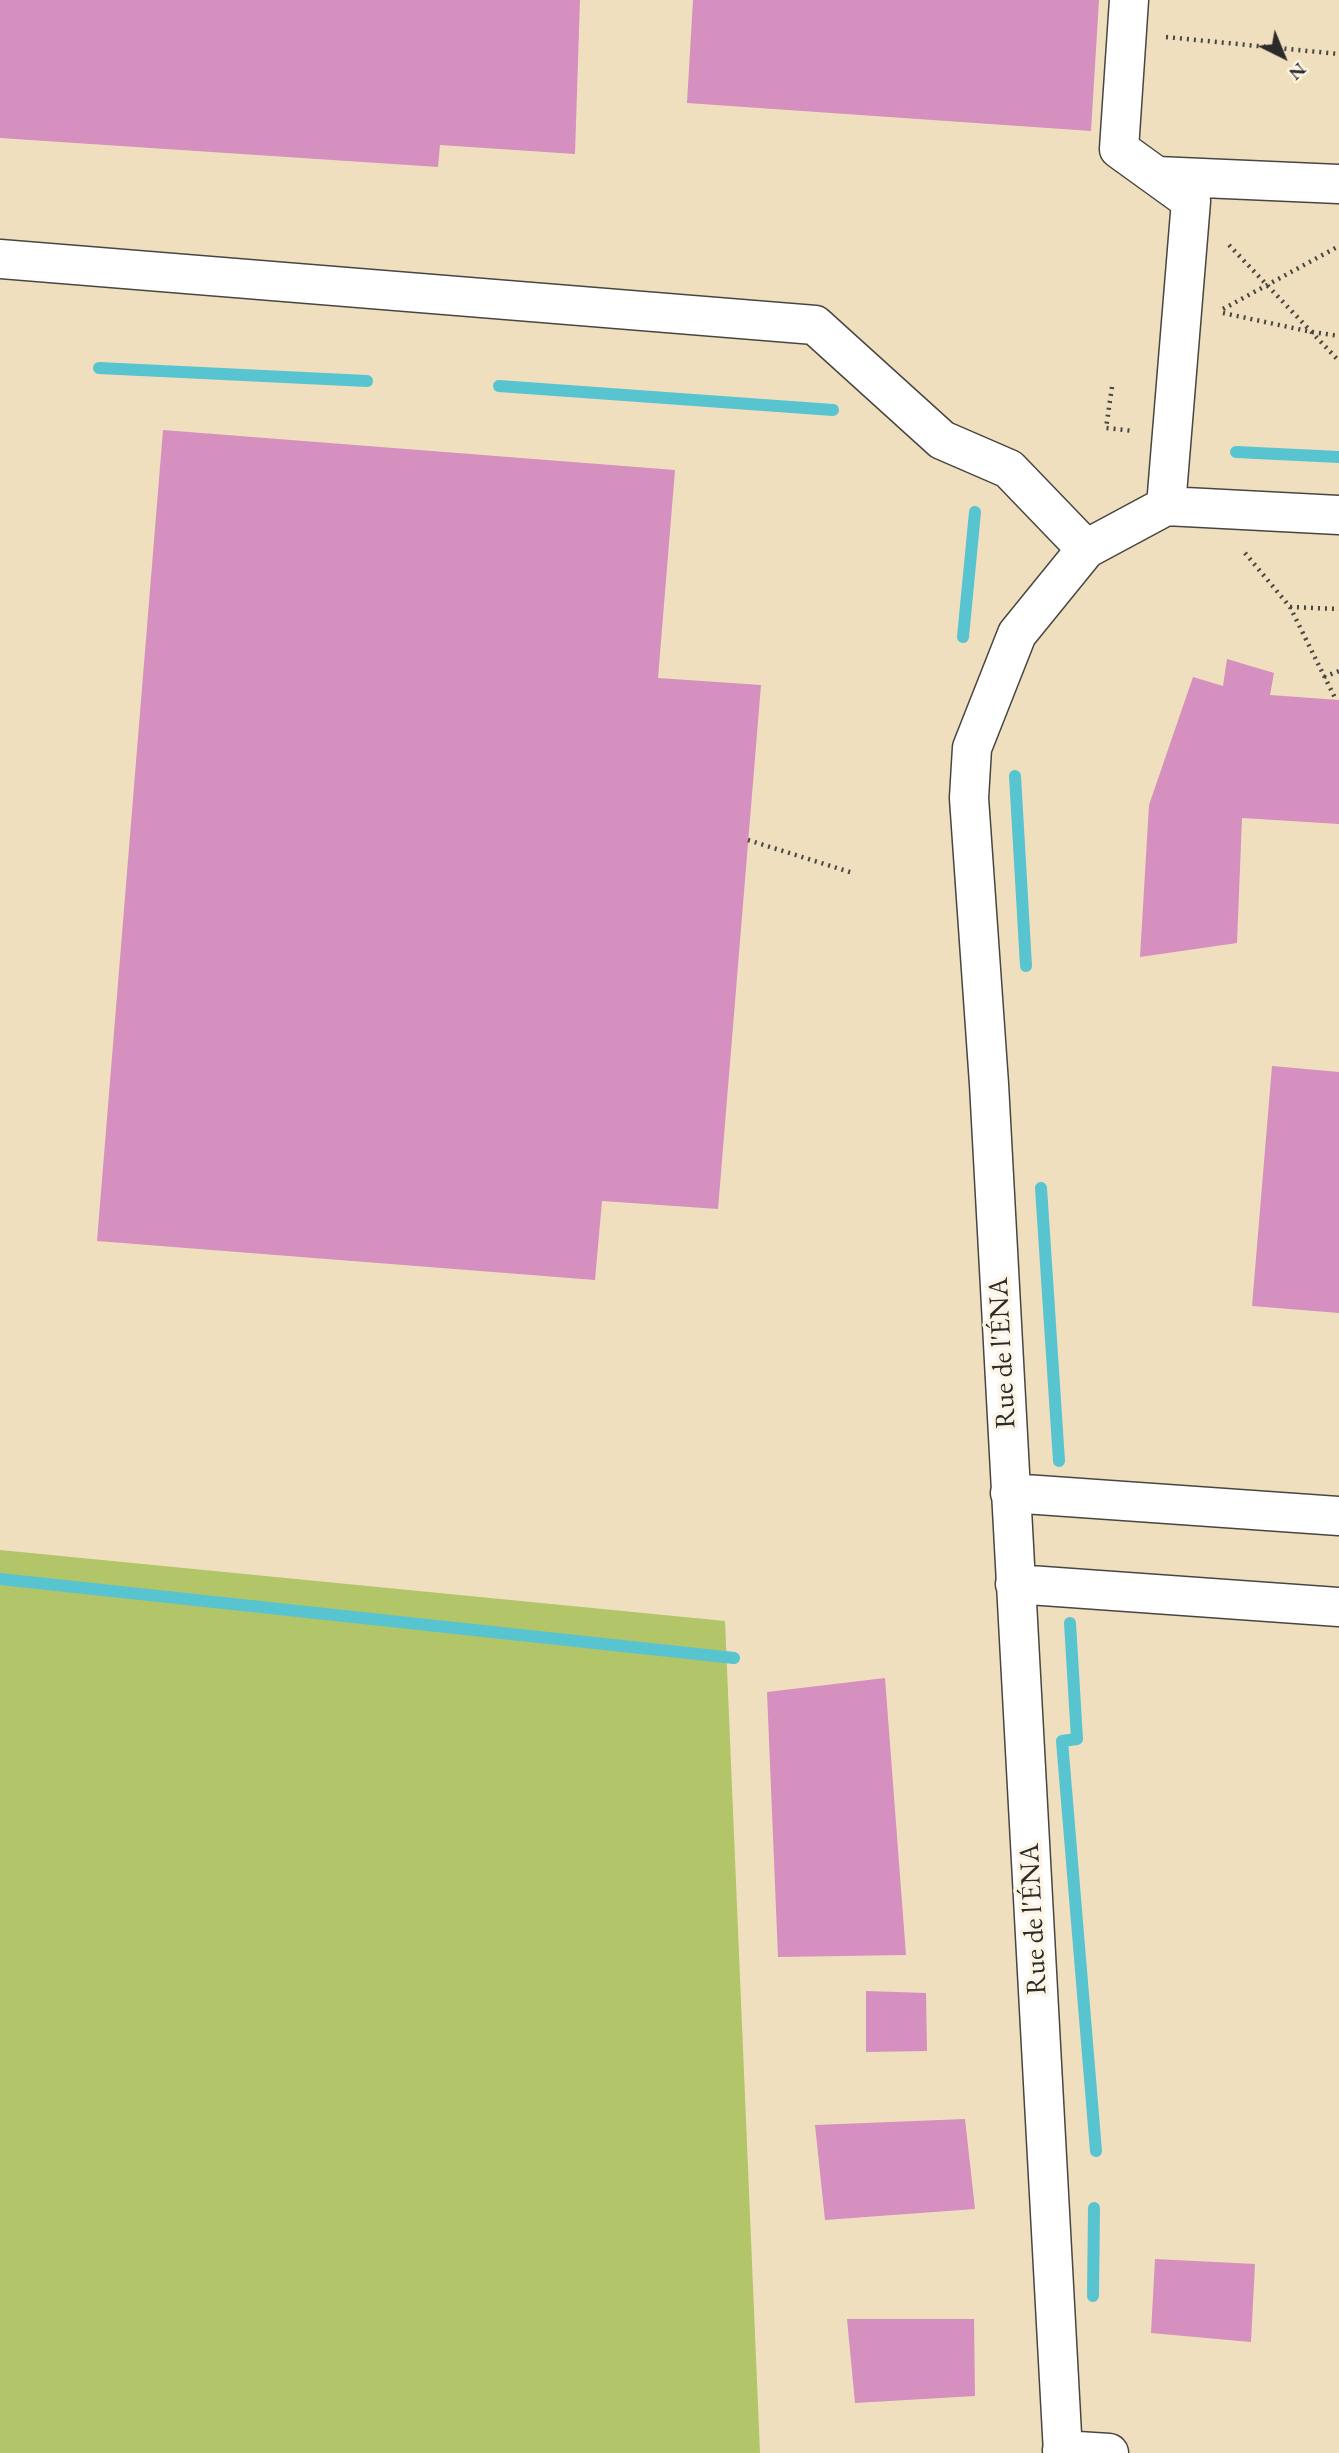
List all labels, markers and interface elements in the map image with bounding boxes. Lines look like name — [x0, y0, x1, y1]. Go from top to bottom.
north arrow — [1248, 21, 1318, 91]
text: N — [1284, 57, 1312, 86]
street label: Rue de l'ÉNA — [982, 1276, 1024, 1430]
street label: Rue de l'ÉNA — [1013, 1842, 1055, 1996]

